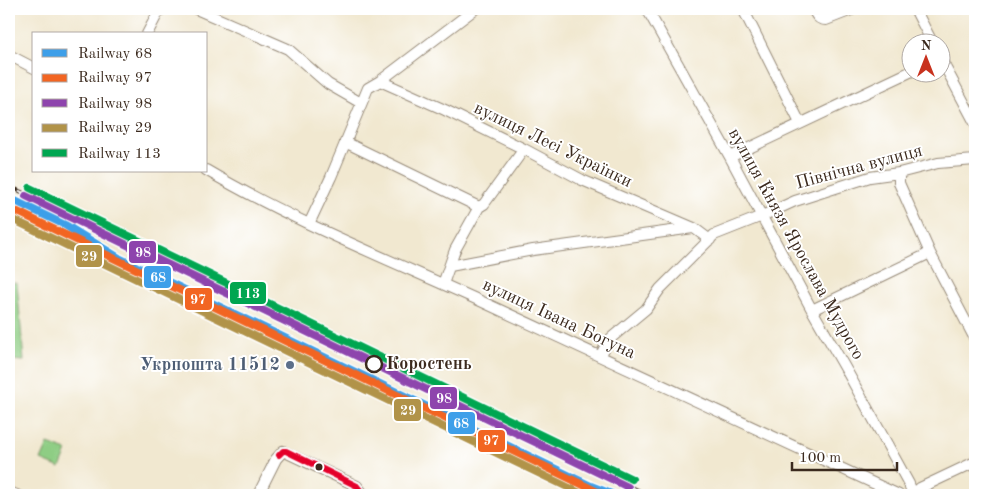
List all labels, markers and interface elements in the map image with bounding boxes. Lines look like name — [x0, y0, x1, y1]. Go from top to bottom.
legend — [32, 32, 208, 172]
north arrow — [902, 32, 952, 82]
text: N — [921, 39, 932, 53]
text: Railway 68 — [78, 47, 152, 62]
text: Railway 97 — [78, 71, 152, 86]
text: Railway 98 — [78, 97, 152, 112]
street label: вулиця Лесі Українки — [471, 99, 635, 191]
text: Railway 29 — [78, 121, 152, 136]
street label: вулиця Князя Ярослава Мудрого — [725, 125, 867, 363]
street label: Північна вулиця — [794, 141, 924, 193]
text: Railway 113 — [78, 147, 161, 162]
line badge: 98 — [128, 240, 157, 264]
line badge: 29 — [75, 244, 103, 268]
text: 98 — [135, 246, 151, 260]
text: 29 — [81, 250, 97, 264]
line badge: 68 — [143, 265, 172, 289]
text: 68 — [150, 271, 166, 285]
street label: вулиця Івана Богуна — [480, 276, 638, 362]
line badge: 113 — [229, 281, 267, 305]
line badge: 97 — [184, 287, 213, 311]
text: 113 — [236, 287, 260, 301]
text: 97 — [190, 293, 206, 307]
marker: Коростень — [365, 355, 383, 373]
place label: Коростень — [386, 355, 472, 373]
place label: Укрпошта 11512 — [140, 356, 280, 374]
marker: Укрпошта 11512 — [284, 359, 296, 371]
line badge: 98 — [429, 386, 458, 410]
text: 98 — [436, 392, 452, 406]
line badge: 29 — [393, 398, 422, 422]
text: 29 — [400, 404, 416, 418]
line badge: 68 — [447, 411, 476, 435]
text: 68 — [453, 417, 469, 431]
line badge: 97 — [477, 429, 506, 453]
text: 97 — [483, 434, 499, 448]
scale bar — [792, 439, 896, 471]
text: 100 m — [799, 451, 841, 466]
unlabelled marker — [314, 462, 324, 472]

